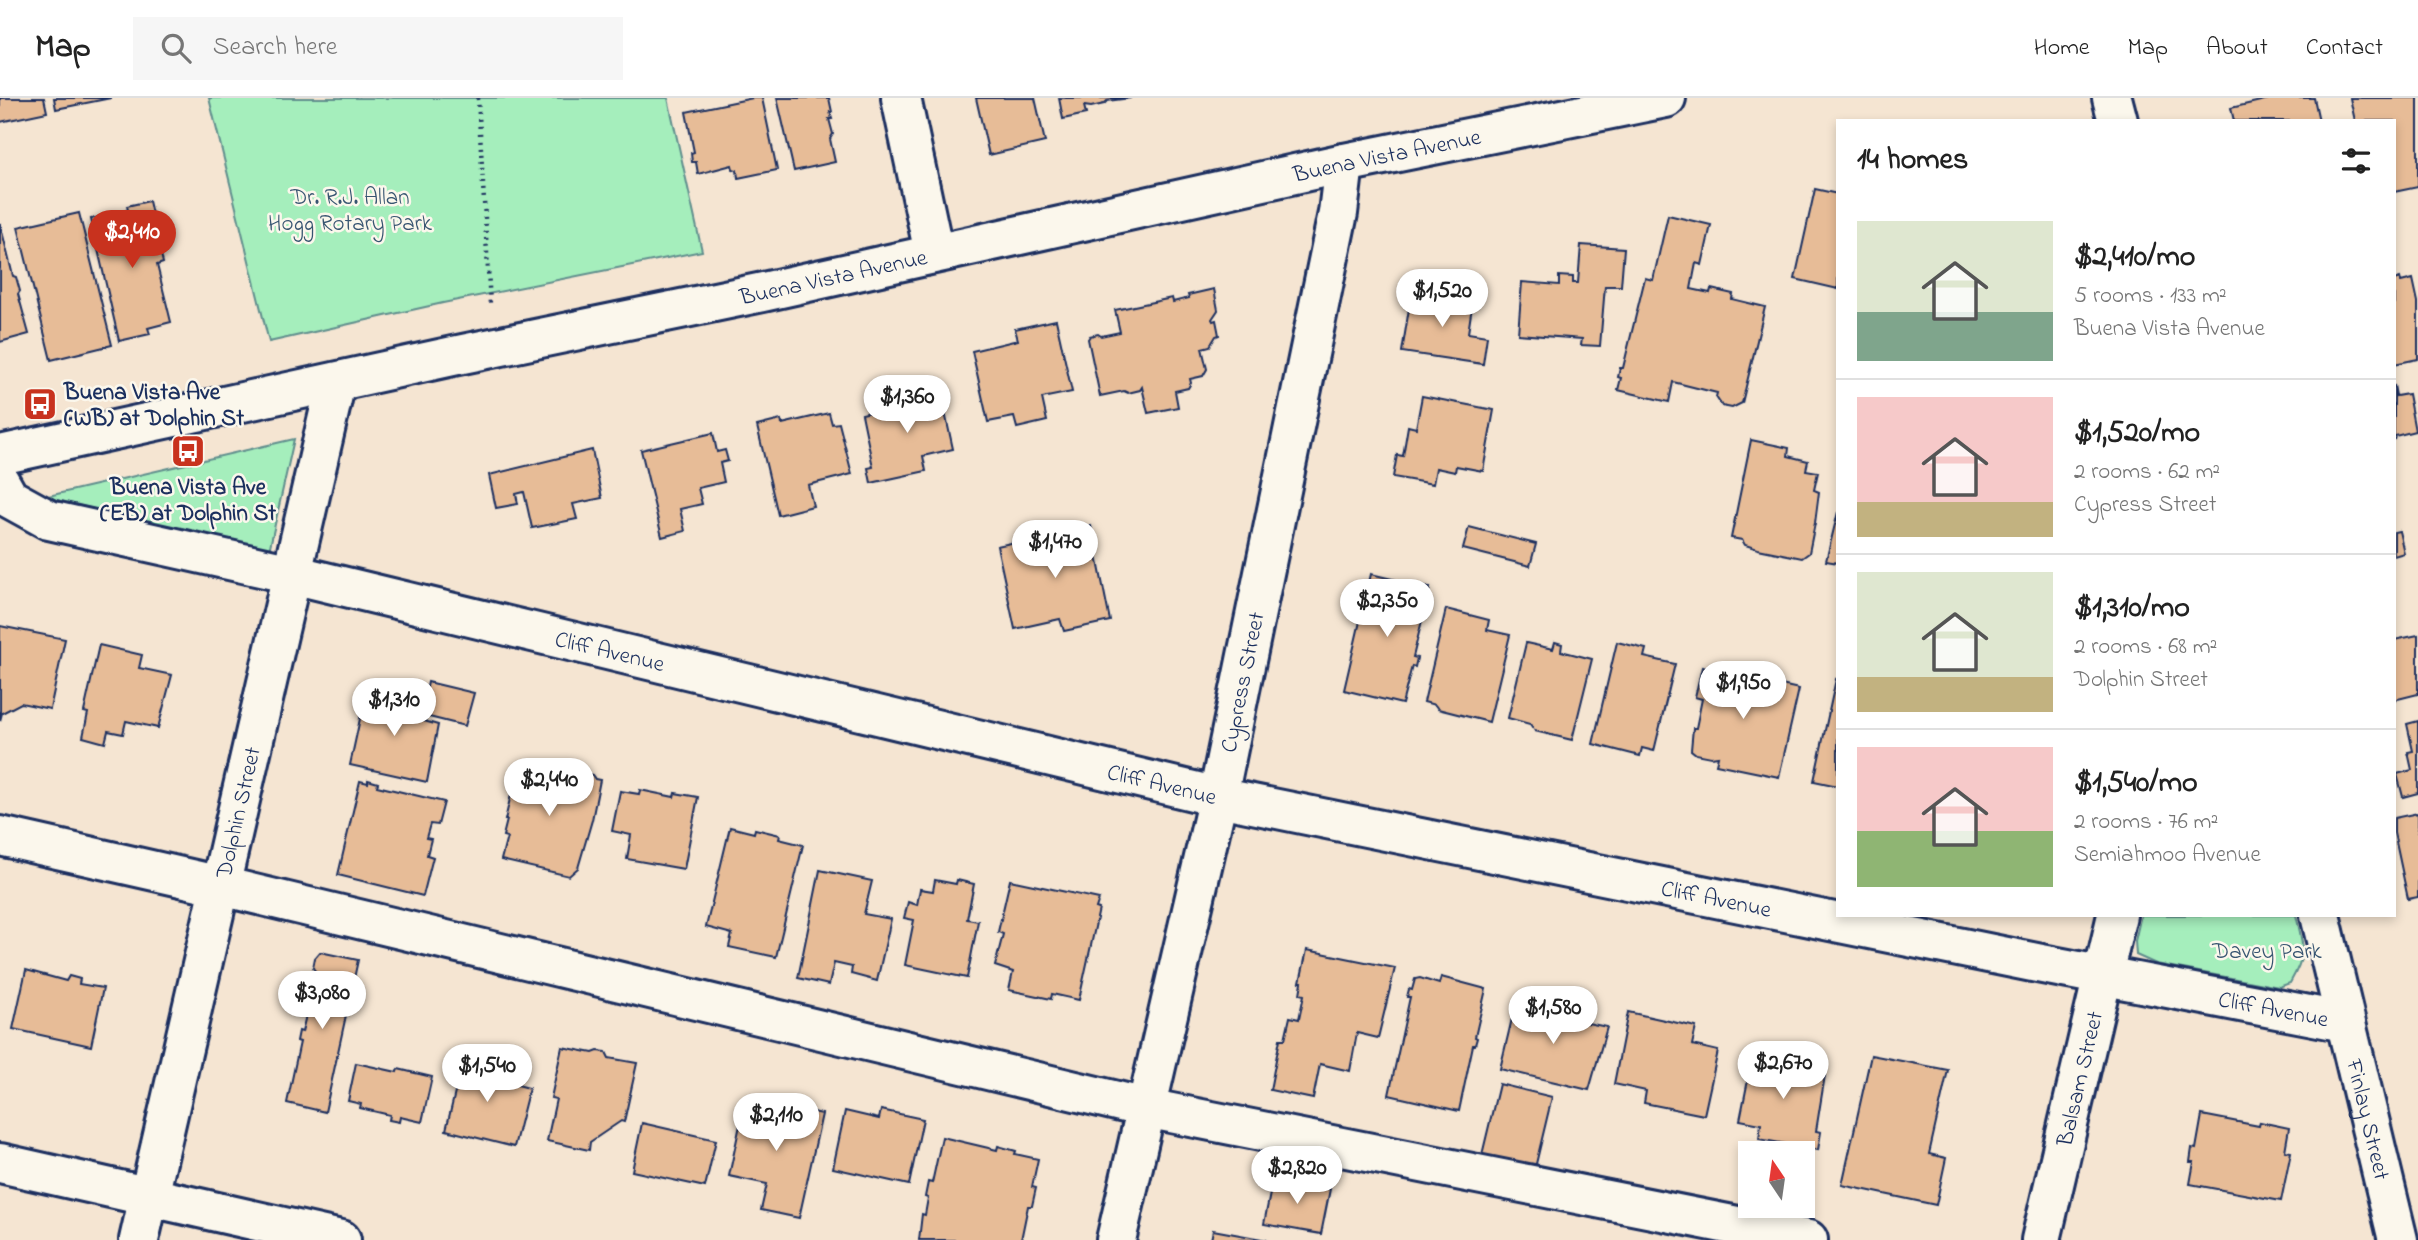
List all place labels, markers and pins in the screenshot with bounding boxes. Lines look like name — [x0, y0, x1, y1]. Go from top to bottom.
pin: $2,410 — [75, 211, 189, 270]
pin: $1,520 — [1385, 270, 1499, 329]
pin: $1,360 — [850, 376, 964, 435]
place label: Buena Vista Ave (WB) at Dolphin St — [63, 377, 244, 436]
bus stop icon: Buena Vista Ave (WB) at Dolphin St — [21, 385, 59, 423]
bus stop icon: Buena Vista Ave (EB) at Dolphin St — [169, 432, 207, 470]
place label: Buena Vista Ave (EB) at Dolphin St — [100, 472, 276, 531]
pin: $1,470 — [998, 520, 1112, 580]
pin: $2,350 — [1330, 580, 1444, 639]
pin: $1,950 — [1686, 662, 1800, 721]
pin: $1,310 — [337, 678, 451, 738]
pin: $2,440 — [492, 758, 606, 818]
pin: $3,080 — [265, 972, 379, 1031]
pin: $1,580 — [1496, 986, 1610, 1046]
pin: $2,670 — [1726, 1042, 1840, 1101]
pin: $1,540 — [430, 1044, 544, 1104]
pin: $2,110 — [719, 1094, 833, 1153]
pin: $2,820 — [1240, 1146, 1354, 1206]

